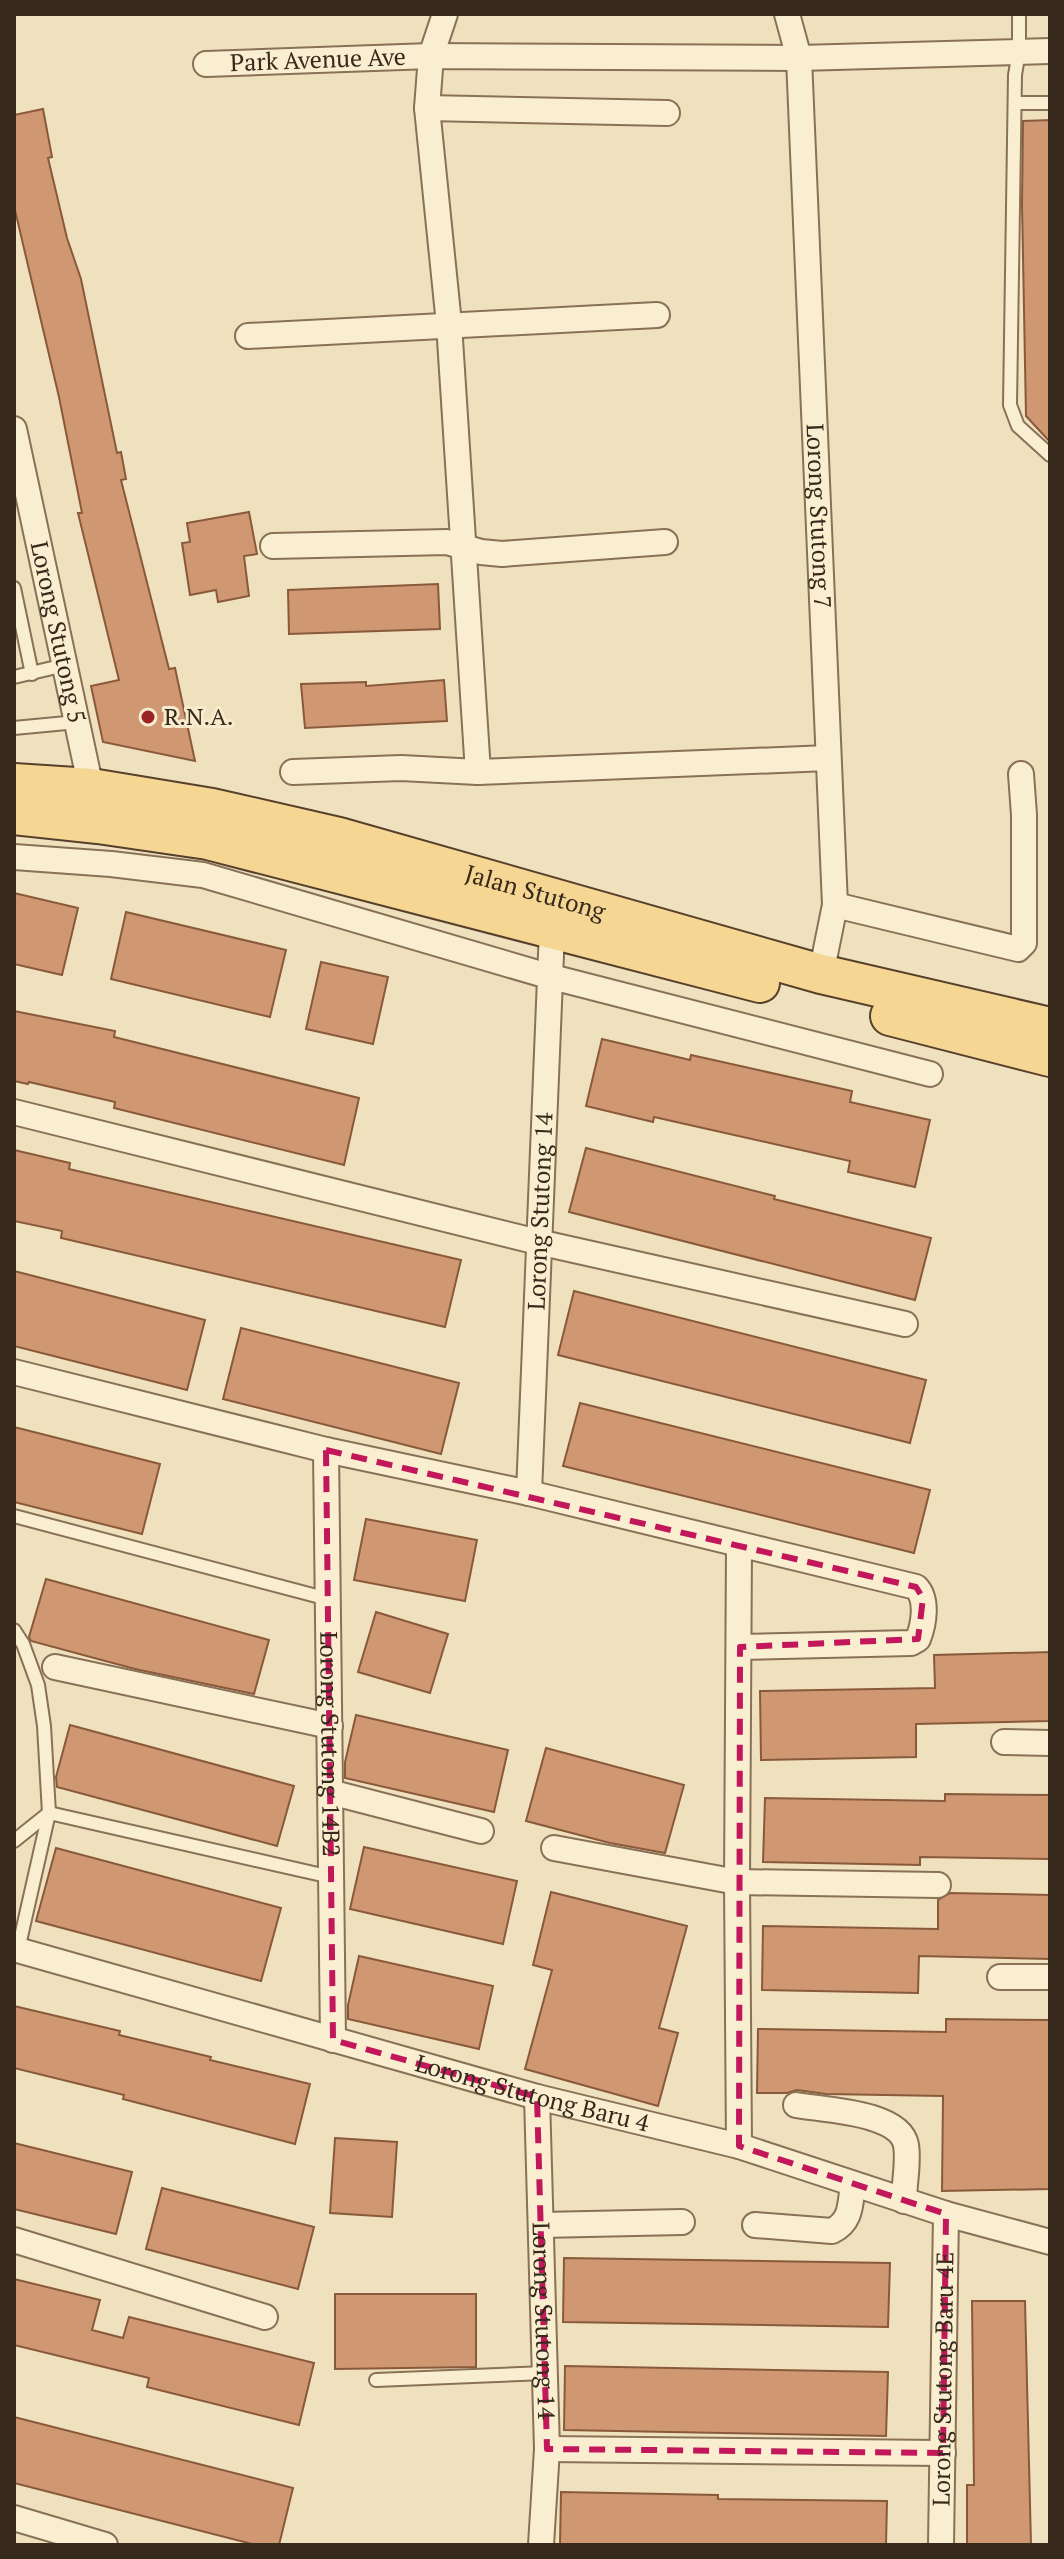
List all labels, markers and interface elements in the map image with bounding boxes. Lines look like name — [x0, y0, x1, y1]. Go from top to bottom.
street label: Park Avenue Ave — [229, 40, 406, 78]
street label: Lorong Stutong 7 — [800, 423, 839, 609]
street label: Lorong Stutong 5 — [24, 538, 94, 726]
place label: R.N.A. — [164, 700, 233, 732]
marker: R.N.A. — [139, 708, 157, 726]
street label: Jalan Stutong — [462, 857, 610, 927]
street label: Lorong Stutong 14 — [519, 1112, 560, 1311]
street label: Lorong Stutong 14B2 — [313, 1631, 348, 1857]
street label: Lorong Stutong Baru 4 — [412, 2046, 653, 2139]
street label: Lorong Stutong 14 — [526, 2222, 563, 2420]
street label: Lorong Stutong Baru 4E — [925, 2251, 960, 2507]

